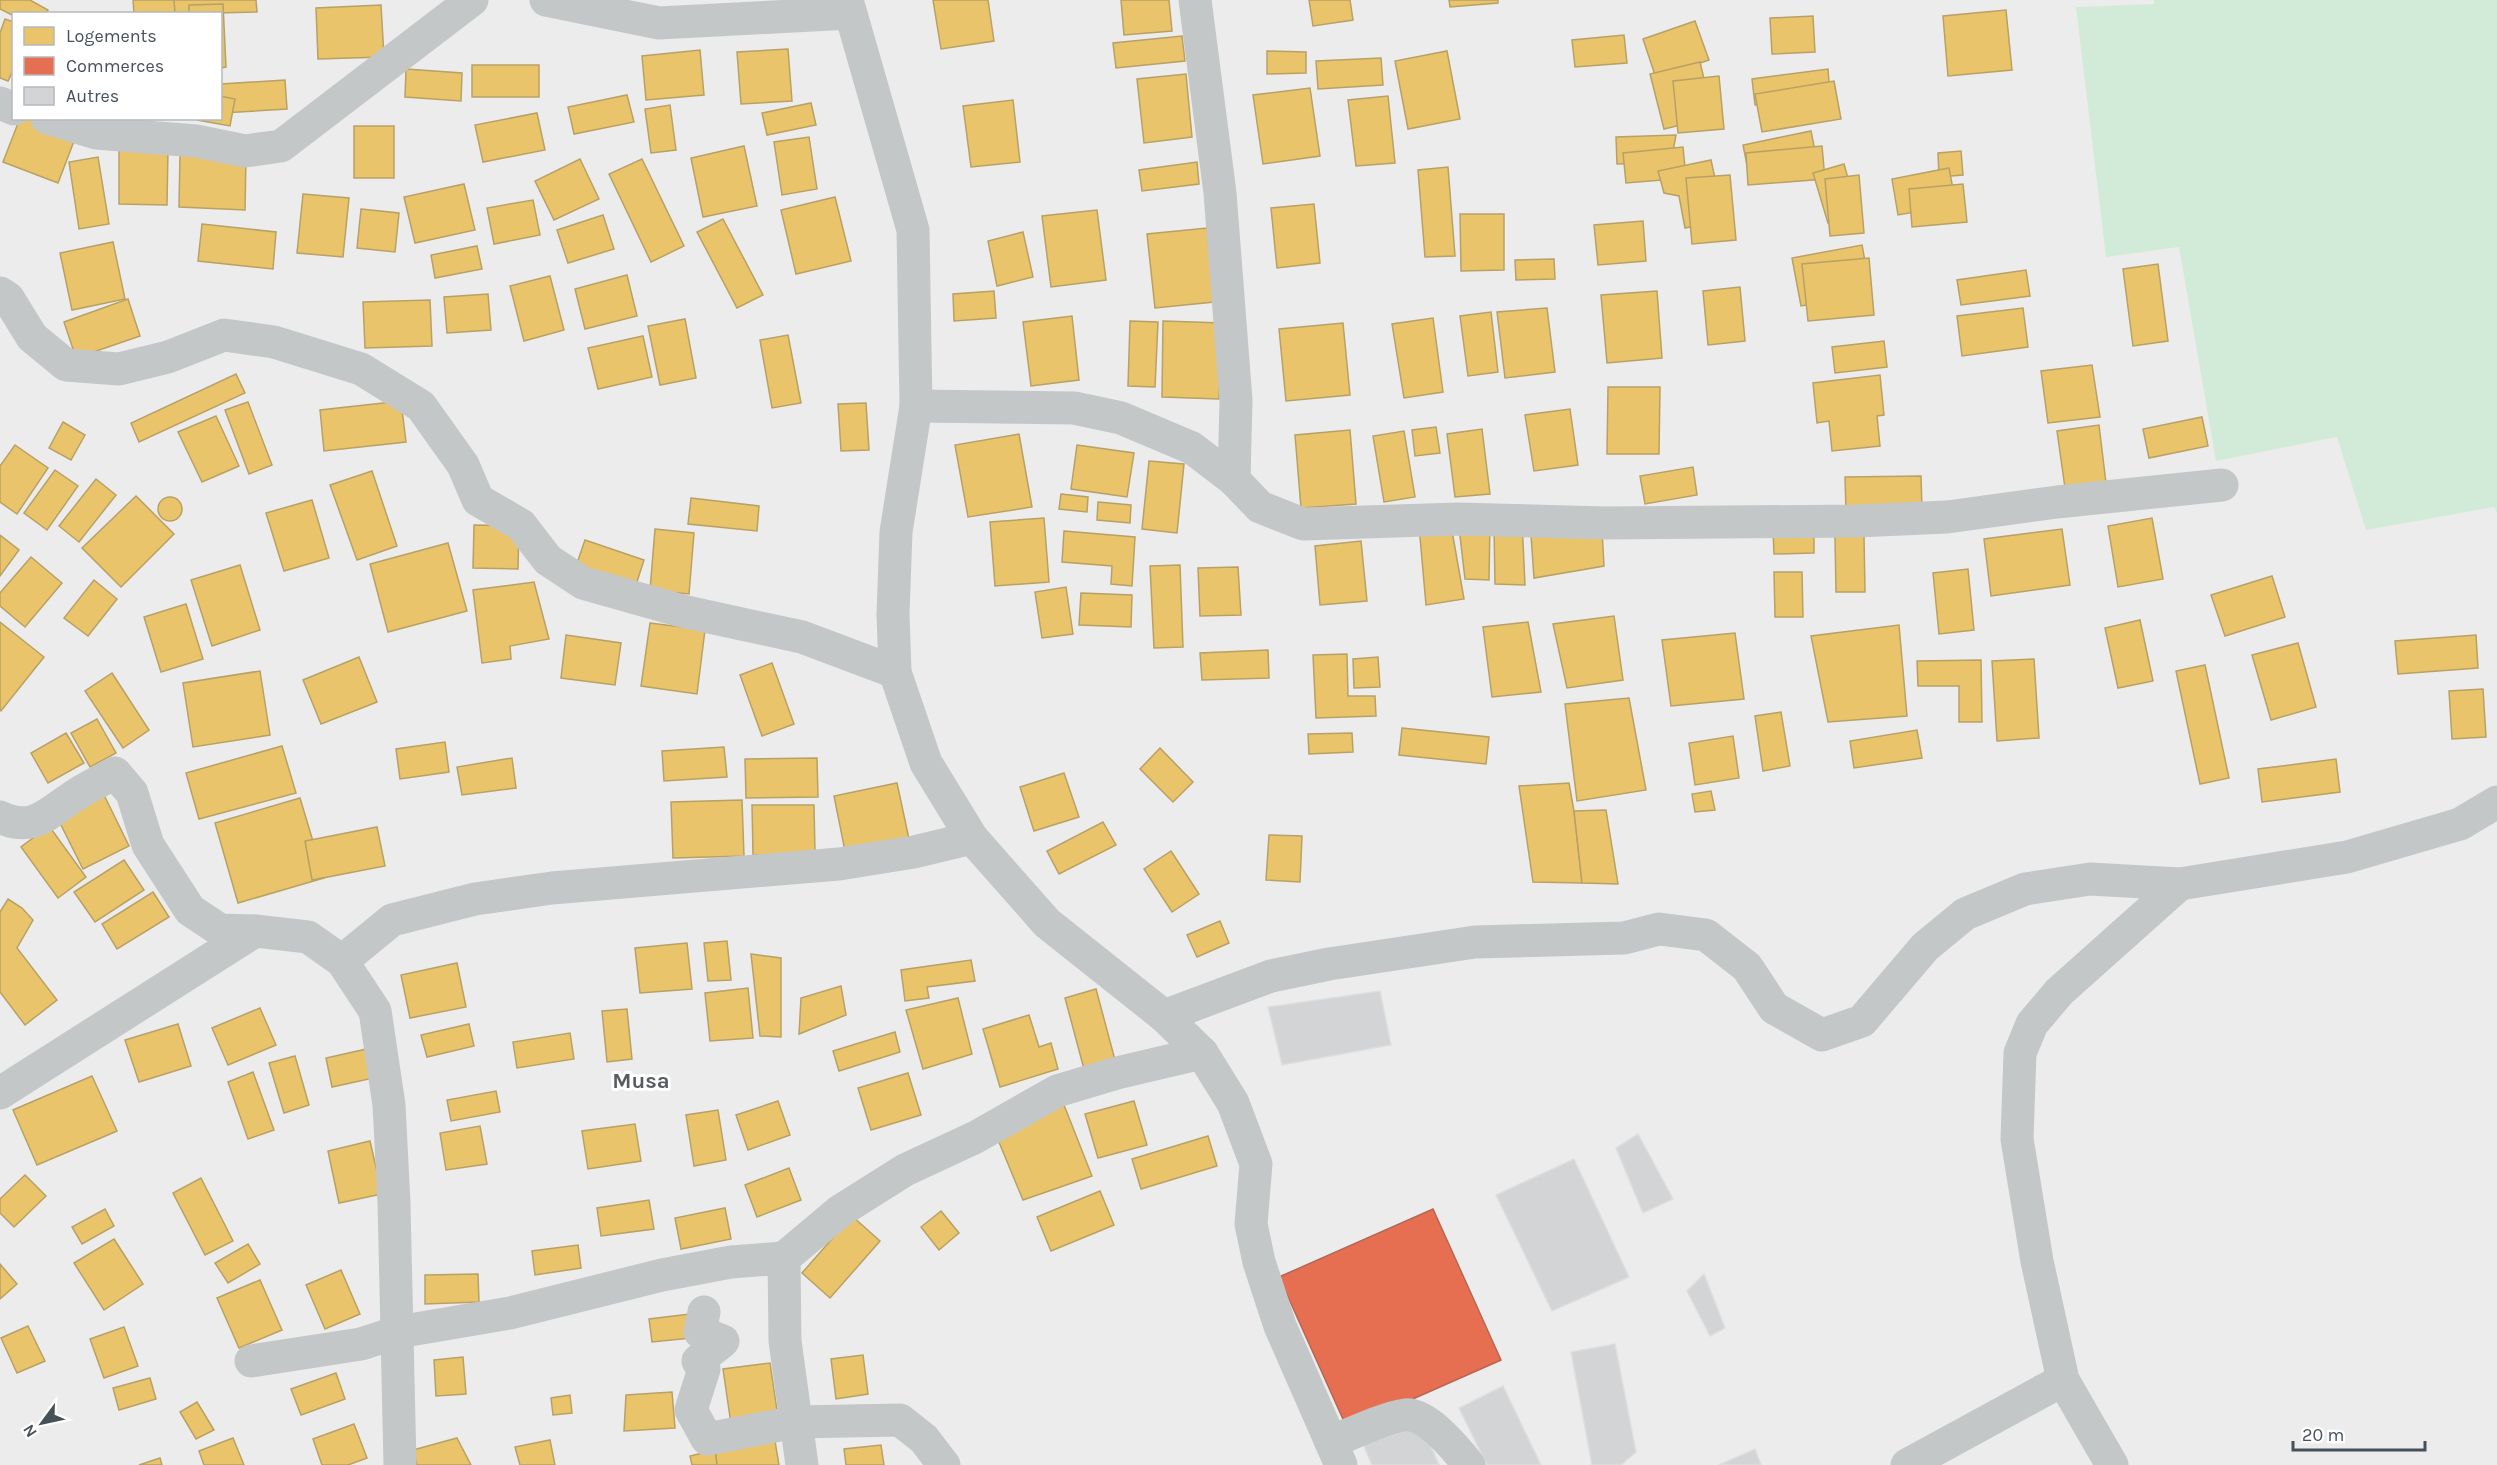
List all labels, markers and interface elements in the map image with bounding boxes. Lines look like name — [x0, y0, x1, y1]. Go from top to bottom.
legend — [12, 12, 222, 120]
text: Logements — [66, 25, 157, 47]
text: Commerces — [66, 55, 164, 77]
text: Autres — [66, 85, 119, 107]
district label: Musa — [612, 1068, 670, 1094]
north arrow — [12, 1393, 72, 1453]
scale bar — [2293, 1414, 2425, 1452]
text: N — [19, 1421, 41, 1441]
text: 20 m — [2302, 1424, 2344, 1446]

